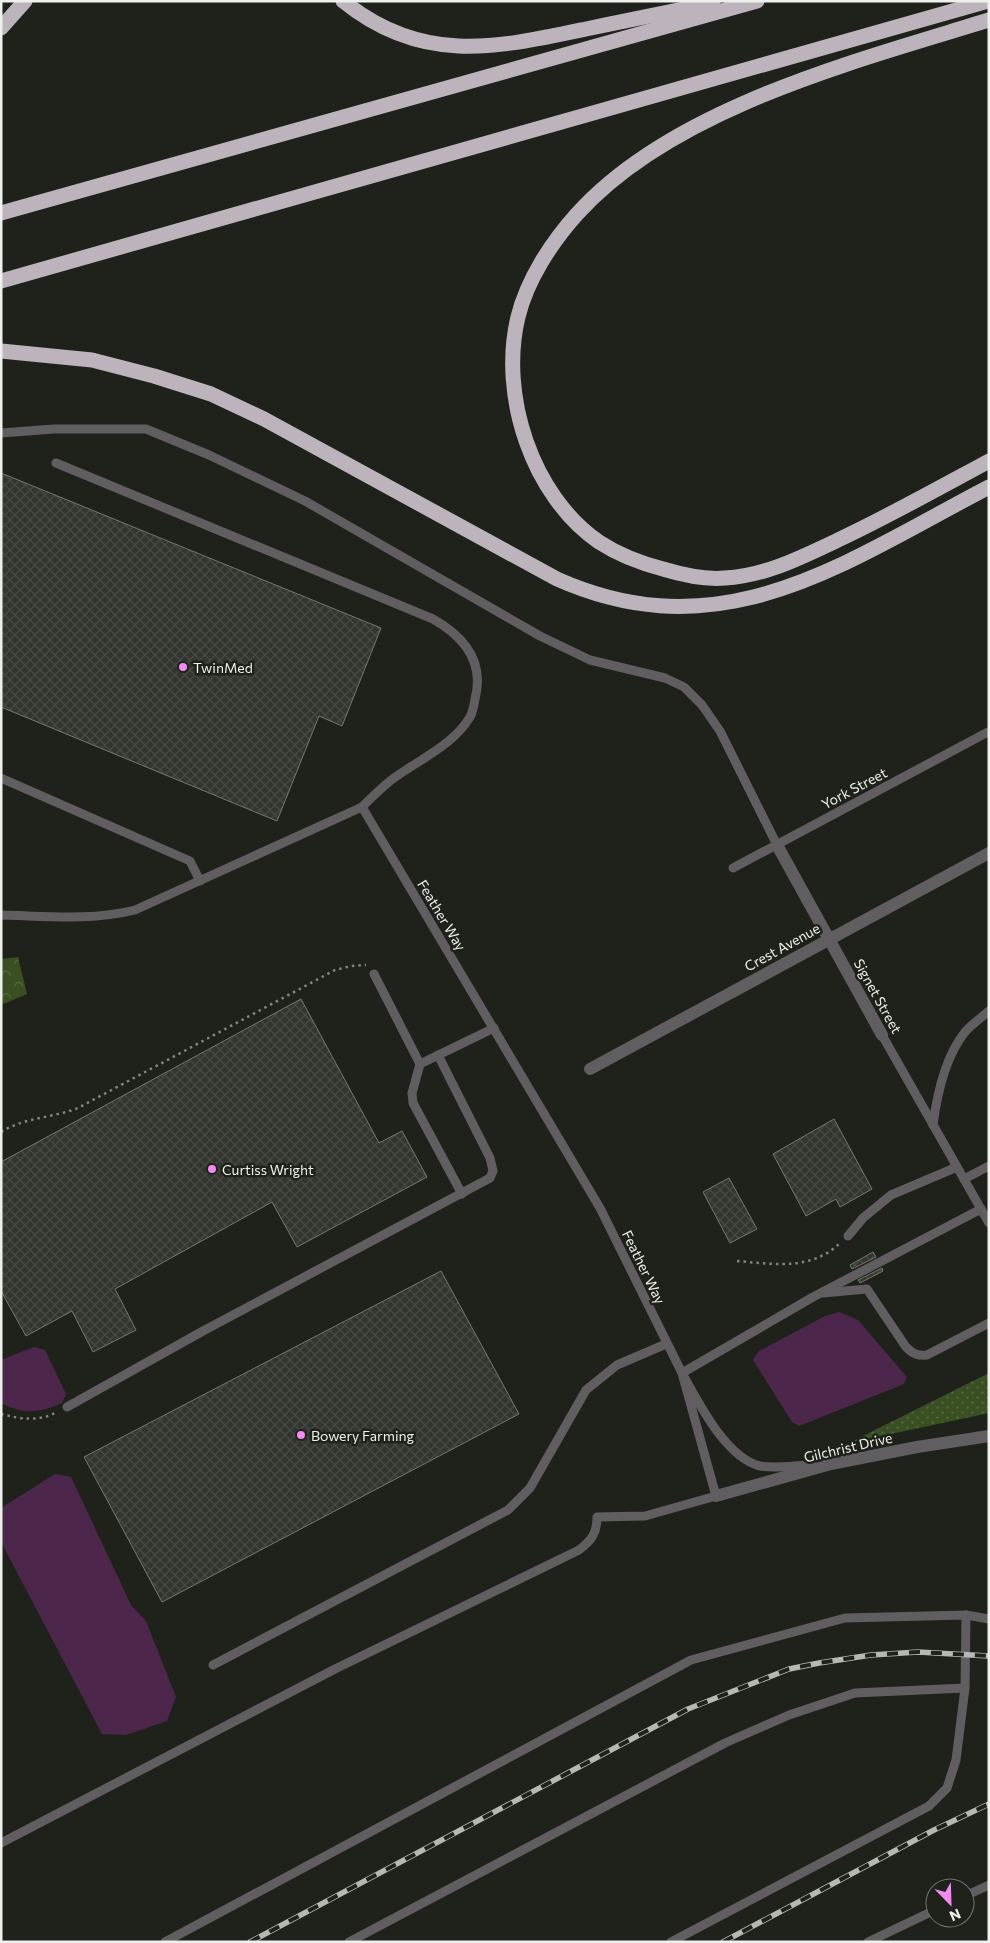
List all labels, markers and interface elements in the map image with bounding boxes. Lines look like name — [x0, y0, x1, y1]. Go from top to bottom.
place label: TwinMed — [193, 659, 253, 676]
marker: TwinMed — [177, 661, 189, 673]
street label: York Street — [818, 764, 890, 812]
street label: Feather Way — [414, 876, 470, 954]
street label: Crest Avenue — [741, 919, 823, 975]
street label: Signet Street — [851, 956, 906, 1037]
place label: Curtiss Wright — [222, 1161, 314, 1178]
marker: Curtiss Wright — [206, 1163, 218, 1175]
street label: Feather Way — [619, 1227, 669, 1307]
place label: Bowery Farming — [311, 1427, 415, 1444]
marker: Bowery Farming — [295, 1429, 307, 1441]
street label: Gilchrist Drive — [802, 1429, 894, 1465]
north arrow — [925, 1878, 975, 1928]
text: N — [947, 1906, 963, 1925]

